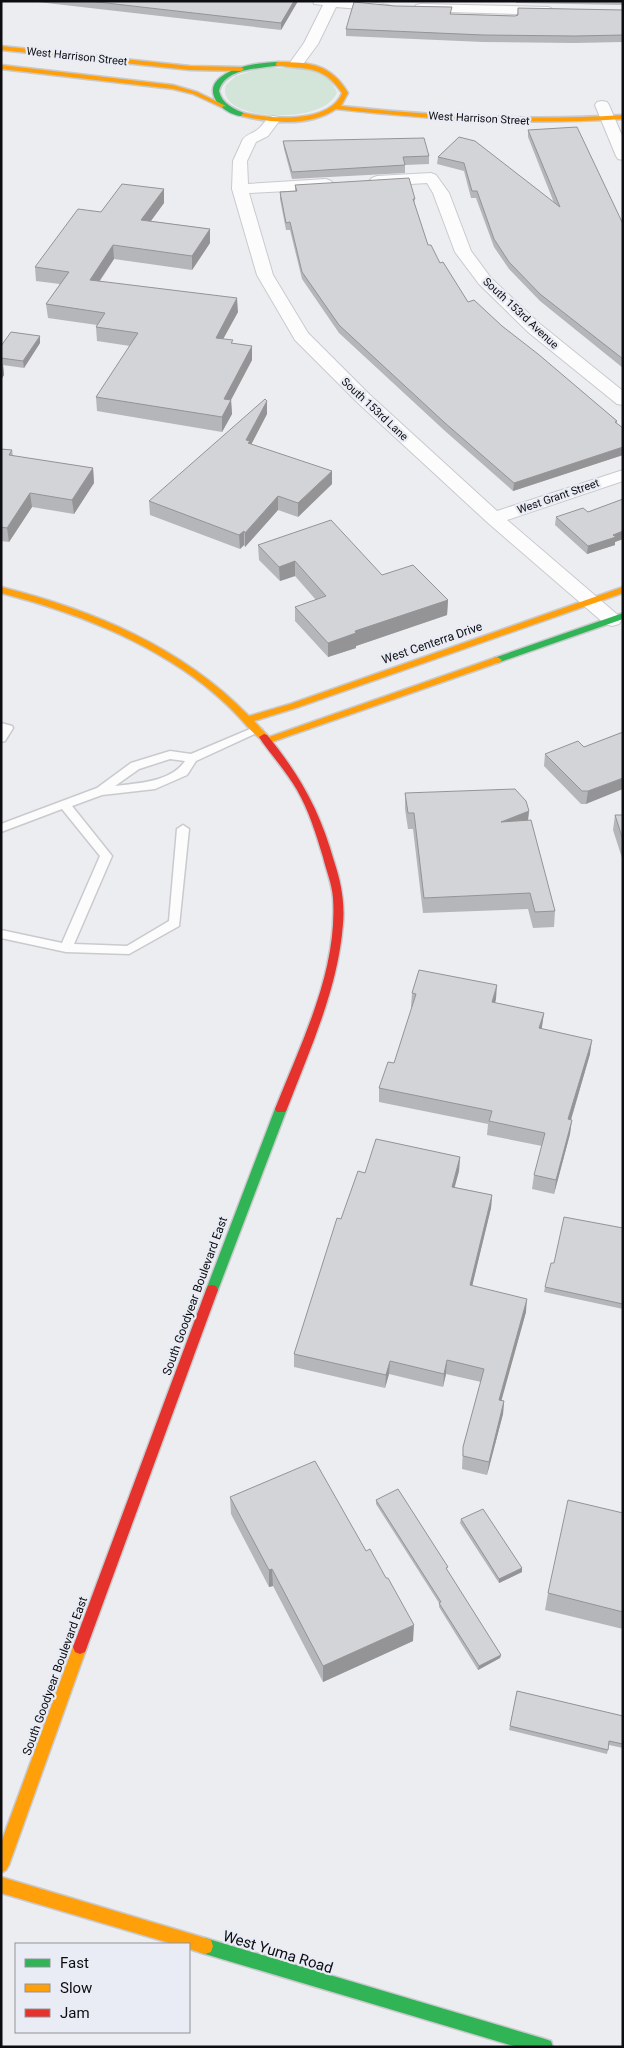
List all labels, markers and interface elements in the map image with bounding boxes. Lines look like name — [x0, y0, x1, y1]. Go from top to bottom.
street label: West Harrison Street — [26, 45, 128, 68]
street label: West Harrison Street — [428, 109, 530, 128]
street label: South 153rd Avenue — [480, 275, 561, 352]
street label: South 153rd Lane — [339, 375, 411, 444]
street label: West Grant Street — [515, 476, 601, 517]
street label: West Centerra Drive — [380, 619, 484, 667]
street label: South Goodyear Boulevard East — [160, 1215, 230, 1377]
street label: South Goodyear Boulevard East — [20, 1595, 90, 1757]
street label: West Yuma Road — [221, 1927, 335, 1977]
legend — [15, 1943, 190, 2033]
text: Fast — [60, 1954, 89, 1972]
text: Slow — [60, 1979, 92, 1997]
text: Jam — [60, 2004, 90, 2022]

